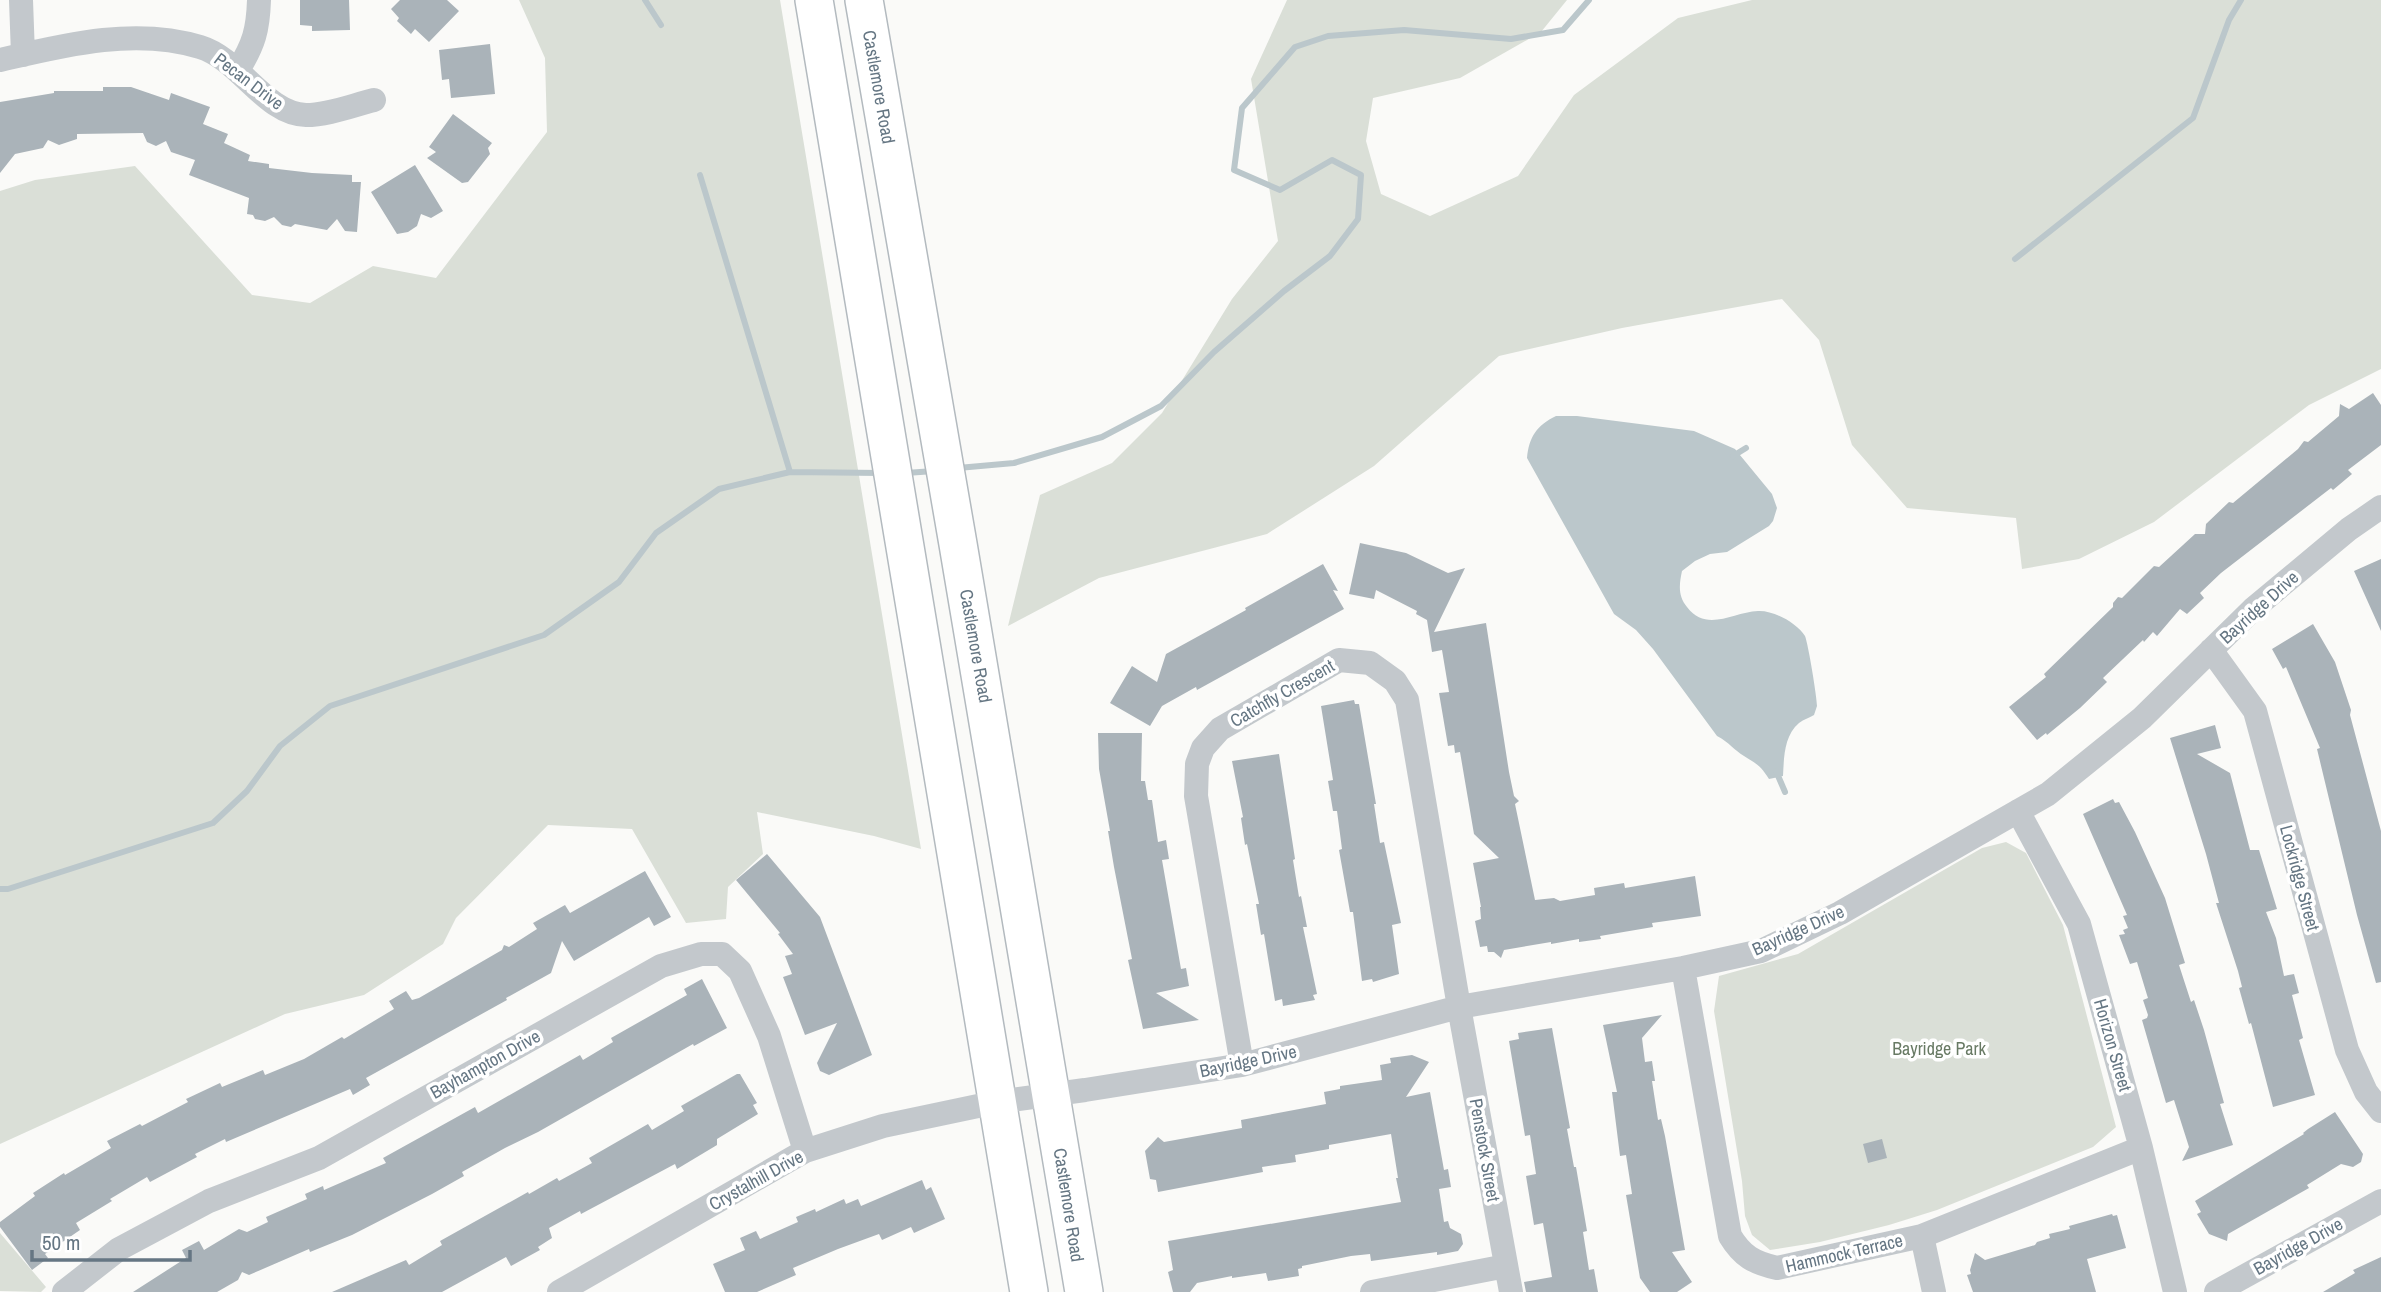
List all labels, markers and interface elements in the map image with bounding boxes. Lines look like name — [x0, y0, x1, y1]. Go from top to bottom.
street label: Castlemore Road — [857, 28, 901, 146]
street label: Pecan Drive — [209, 47, 289, 115]
street label: Bayridge Drive — [2214, 565, 2304, 649]
street label: Castlemore Road — [954, 587, 998, 705]
street label: Catchfly Crescent — [1225, 653, 1339, 733]
street label: Lockridge Street — [2274, 822, 2326, 934]
street label: Bayridge Drive — [1748, 899, 1848, 961]
street label: Horizon Street — [2088, 996, 2138, 1094]
street label: Bayhampton Drive — [425, 1023, 545, 1105]
park label: Bayridge Park — [1892, 1036, 1986, 1061]
street label: Bayridge Drive — [1197, 1039, 1299, 1083]
street label: Penstock Street — [1464, 1097, 1506, 1203]
street label: Crystalhill Drive — [704, 1144, 808, 1216]
street label: Castlemore Road — [1048, 1146, 1090, 1264]
street label: Bayridge Drive — [2249, 1211, 2347, 1281]
scale bar — [32, 1218, 189, 1262]
street label: Hammock Terrace — [1783, 1227, 1905, 1279]
text: 50 m — [42, 1228, 80, 1257]

